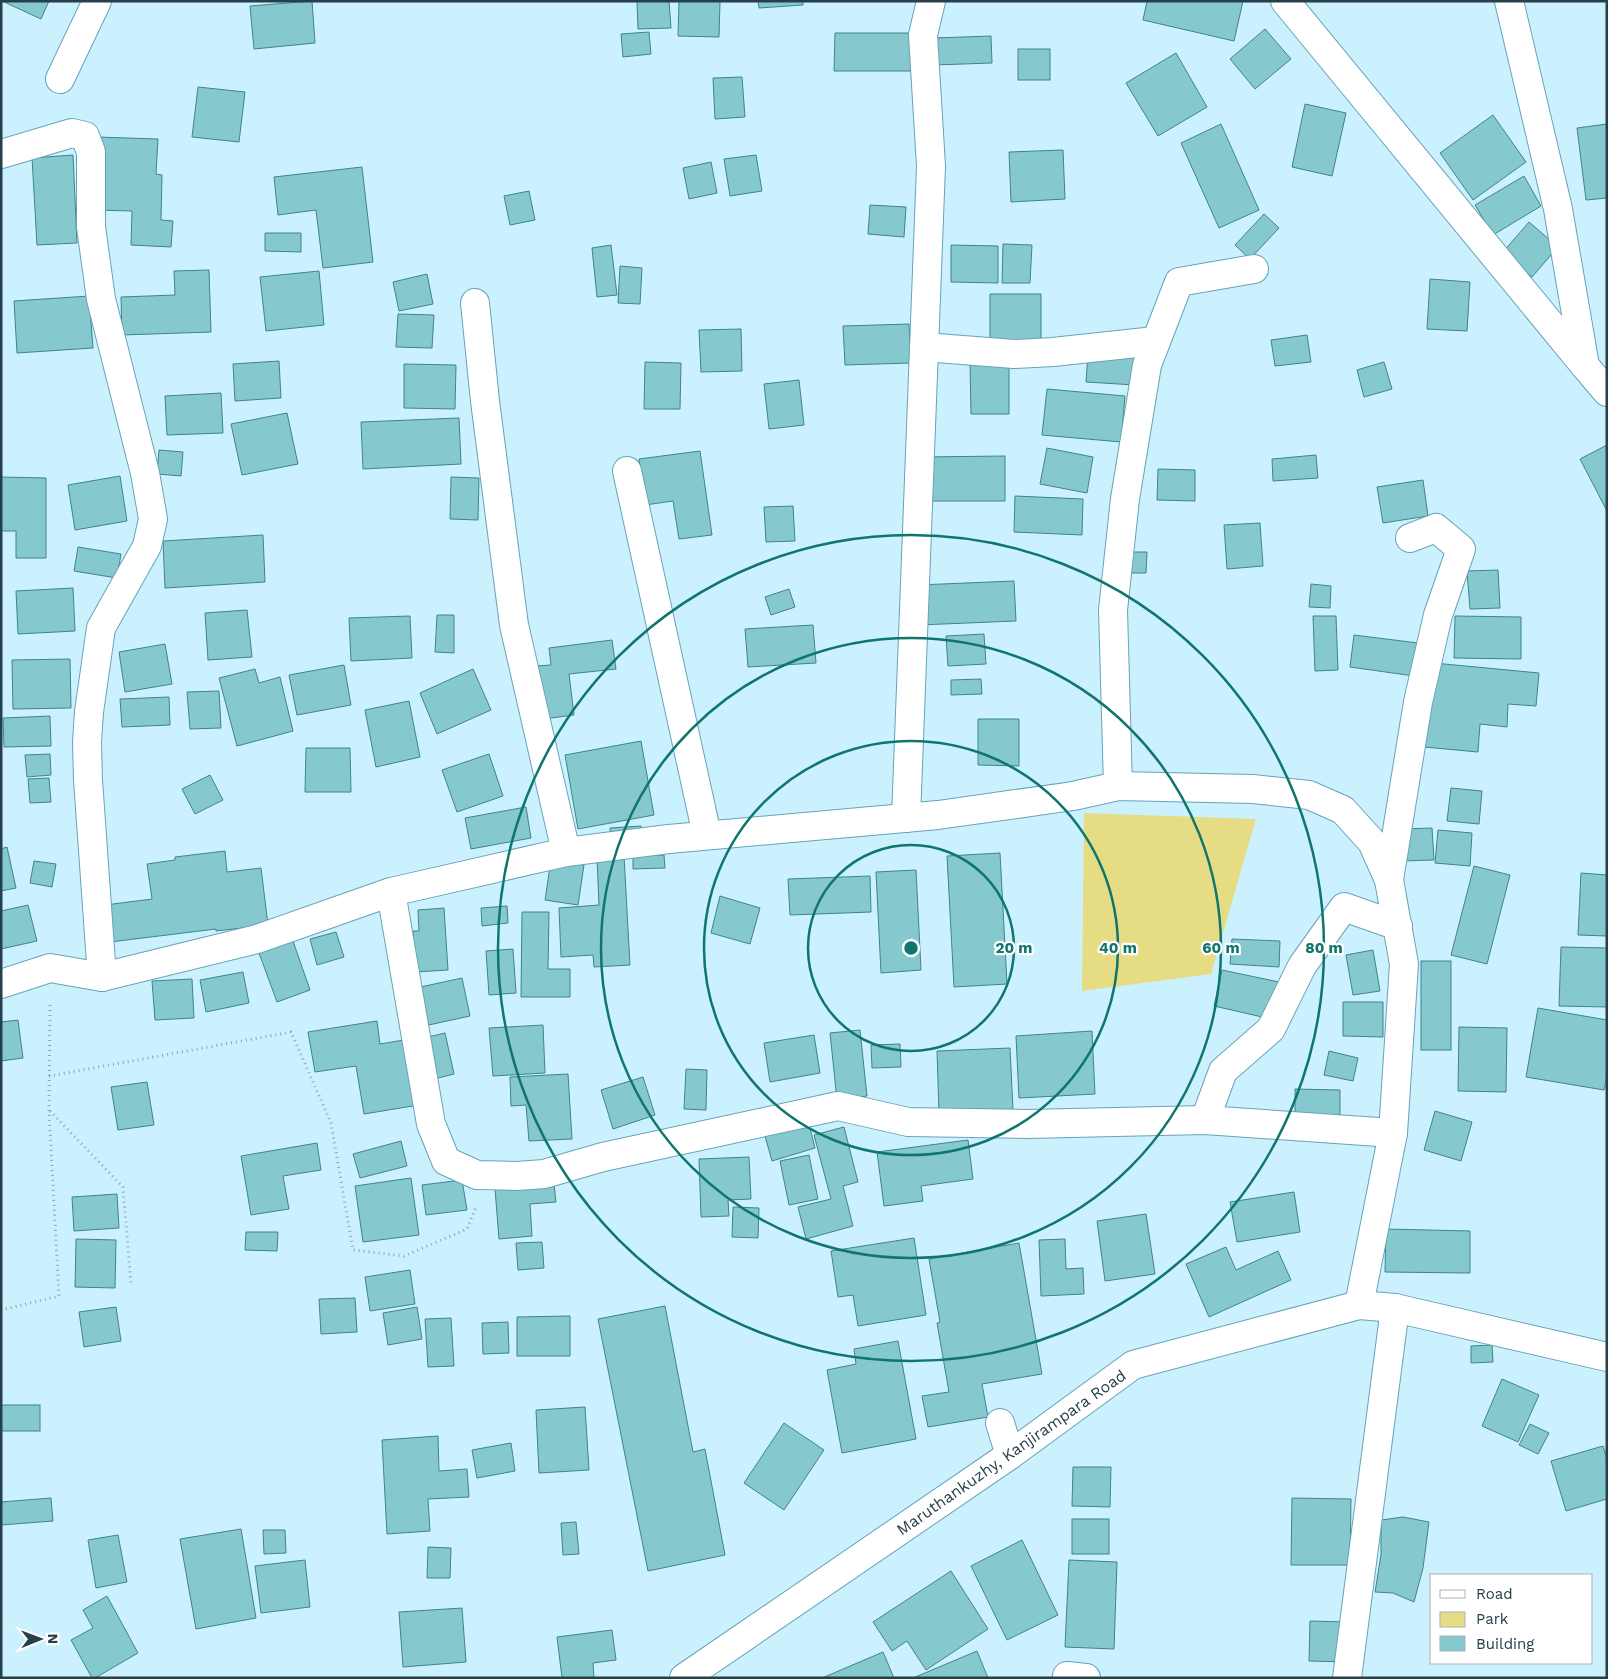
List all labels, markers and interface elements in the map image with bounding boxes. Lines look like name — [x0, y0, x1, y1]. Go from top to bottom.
centre of rings — [902, 939, 920, 957]
text: 20 m — [995, 939, 1033, 957]
text: 40 m — [1099, 939, 1137, 957]
text: 60 m — [1202, 939, 1240, 957]
text: 80 m — [1305, 939, 1343, 957]
street label: Maruthankuzhy, Kanjirampara Road — [893, 1366, 1130, 1539]
legend — [1430, 1574, 1593, 1664]
text: Road — [1476, 1585, 1513, 1603]
text: Park — [1476, 1610, 1509, 1628]
north arrow — [15, 1614, 65, 1664]
text: N — [45, 1633, 61, 1644]
text: Building — [1476, 1635, 1534, 1653]

